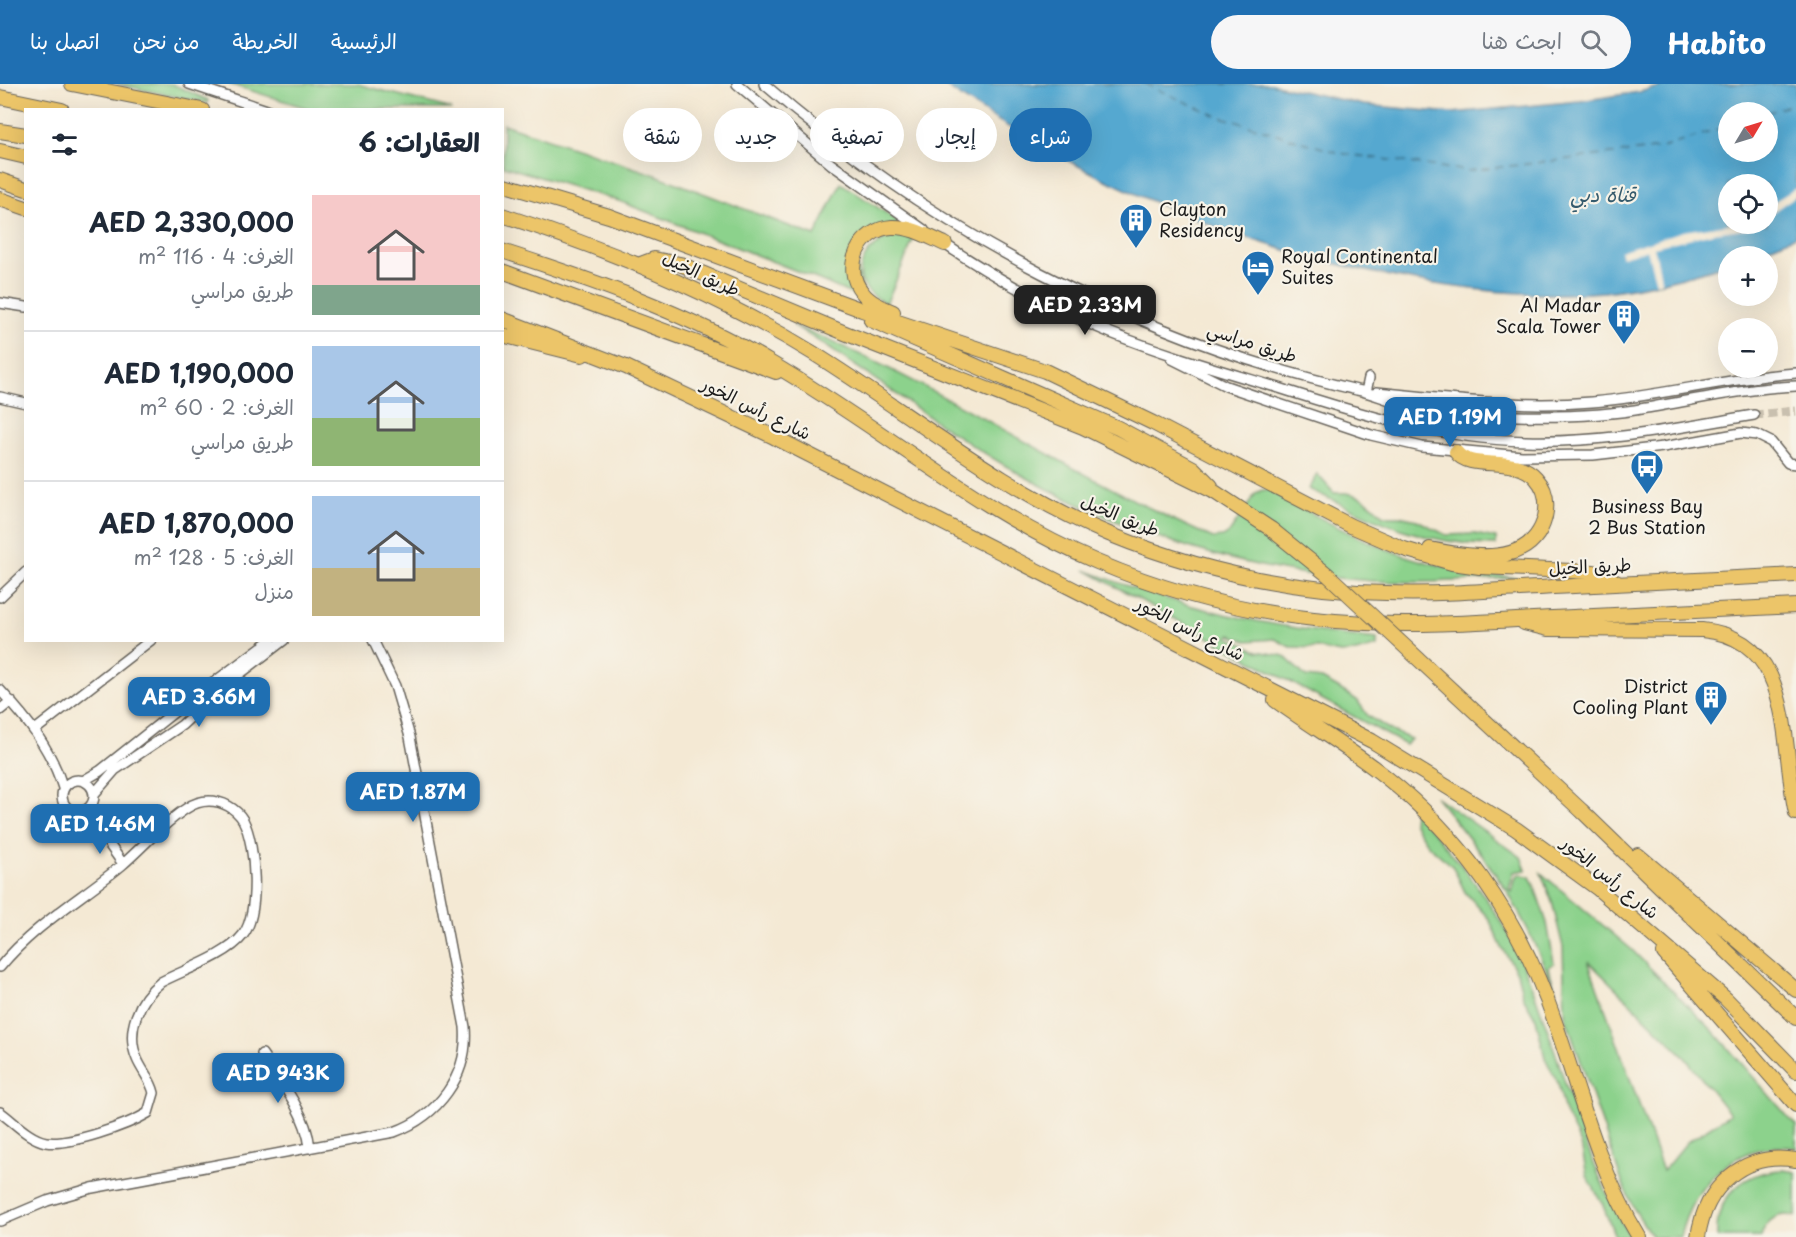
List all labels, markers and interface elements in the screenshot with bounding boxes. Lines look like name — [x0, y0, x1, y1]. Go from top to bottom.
search box — [1211, 15, 1631, 69]
text: Habito — [1667, 21, 1766, 64]
text: ابحث هنا — [1481, 23, 1562, 56]
text: اتصل بنا — [30, 24, 100, 56]
text: من نحن — [133, 24, 199, 56]
text: الخريطة — [232, 24, 298, 56]
text: الرئيسية — [331, 24, 397, 56]
icon: search — [1577, 26, 1610, 59]
north arrow — [1718, 102, 1778, 162]
map controls — [1718, 102, 1778, 378]
chip: شقة — [623, 108, 702, 162]
chip: جديد — [714, 108, 798, 162]
chip: تصفية — [810, 108, 904, 162]
chip: إيجار — [916, 108, 997, 162]
chip: شراء — [1009, 108, 1092, 162]
text: العقارات: 6 — [359, 122, 480, 161]
icon: filters — [48, 128, 81, 161]
button: locate — [1718, 174, 1778, 234]
water label: قناة دبي — [1570, 179, 1638, 213]
place label: Clayton Residency — [1159, 195, 1244, 243]
text: AED 2,330,000 — [89, 202, 294, 241]
building icon: Clayton Residency — [1118, 202, 1154, 249]
icon: home — [360, 219, 432, 291]
text: الغرف: 4 · 116 m² — [138, 241, 294, 271]
place label: Royal Continental Suites — [1281, 242, 1438, 290]
street label: طريق الخيل — [658, 243, 745, 302]
button: + — [1718, 246, 1778, 306]
hotel icon: Royal Continental Suites — [1240, 249, 1276, 296]
text: طريق مراسي — [191, 275, 294, 305]
pin: AED 2.33M — [1016, 285, 1154, 336]
text: AED 2.33M — [1028, 289, 1142, 319]
place label: Al Madar Scala Tower — [1496, 291, 1602, 339]
building icon: Al Madar Scala Tower — [1606, 298, 1642, 345]
street label: طريق مراسي — [1203, 314, 1301, 373]
button: − — [1718, 318, 1778, 378]
text: AED 1,190,000 — [104, 353, 294, 392]
street label: شارع رأس الخور — [696, 369, 816, 446]
icon: home — [360, 370, 432, 442]
text: الغرف: 2 · 60 m² — [139, 392, 294, 422]
pin: AED 1.19M — [1381, 397, 1519, 448]
text: AED 1.19M — [1398, 401, 1502, 431]
text: طريق مراسي — [191, 426, 294, 456]
bus stop icon: Business Bay 2 Bus Station — [1629, 448, 1665, 495]
street label: طريق الخيل — [1077, 487, 1164, 543]
place label: Business Bay 2 Bus Station — [1588, 492, 1706, 540]
text: AED 1,870,000 — [99, 503, 294, 542]
icon: home — [360, 520, 432, 592]
text: الغرف: 5 · 128 m² — [134, 542, 294, 572]
street label: طريق الخيل — [1548, 550, 1632, 581]
text: منزل — [255, 576, 294, 606]
street label: شارع رأس الخور — [1130, 588, 1250, 667]
place label: District Cooling Plant — [1572, 672, 1688, 720]
pin: AED 3.66M — [130, 677, 268, 728]
building icon: District Cooling Plant — [1693, 679, 1729, 726]
text: AED 3.66M — [142, 681, 256, 711]
pin: AED 1.87M — [344, 772, 482, 823]
text: AED 1.87M — [360, 776, 466, 806]
pin: AED 1.46M — [31, 804, 169, 855]
text: AED 1.46M — [45, 808, 155, 838]
street label: شارع رأس الخور — [1555, 828, 1666, 925]
pin: AED 943K — [216, 1053, 340, 1104]
text: AED 943K — [226, 1057, 330, 1087]

